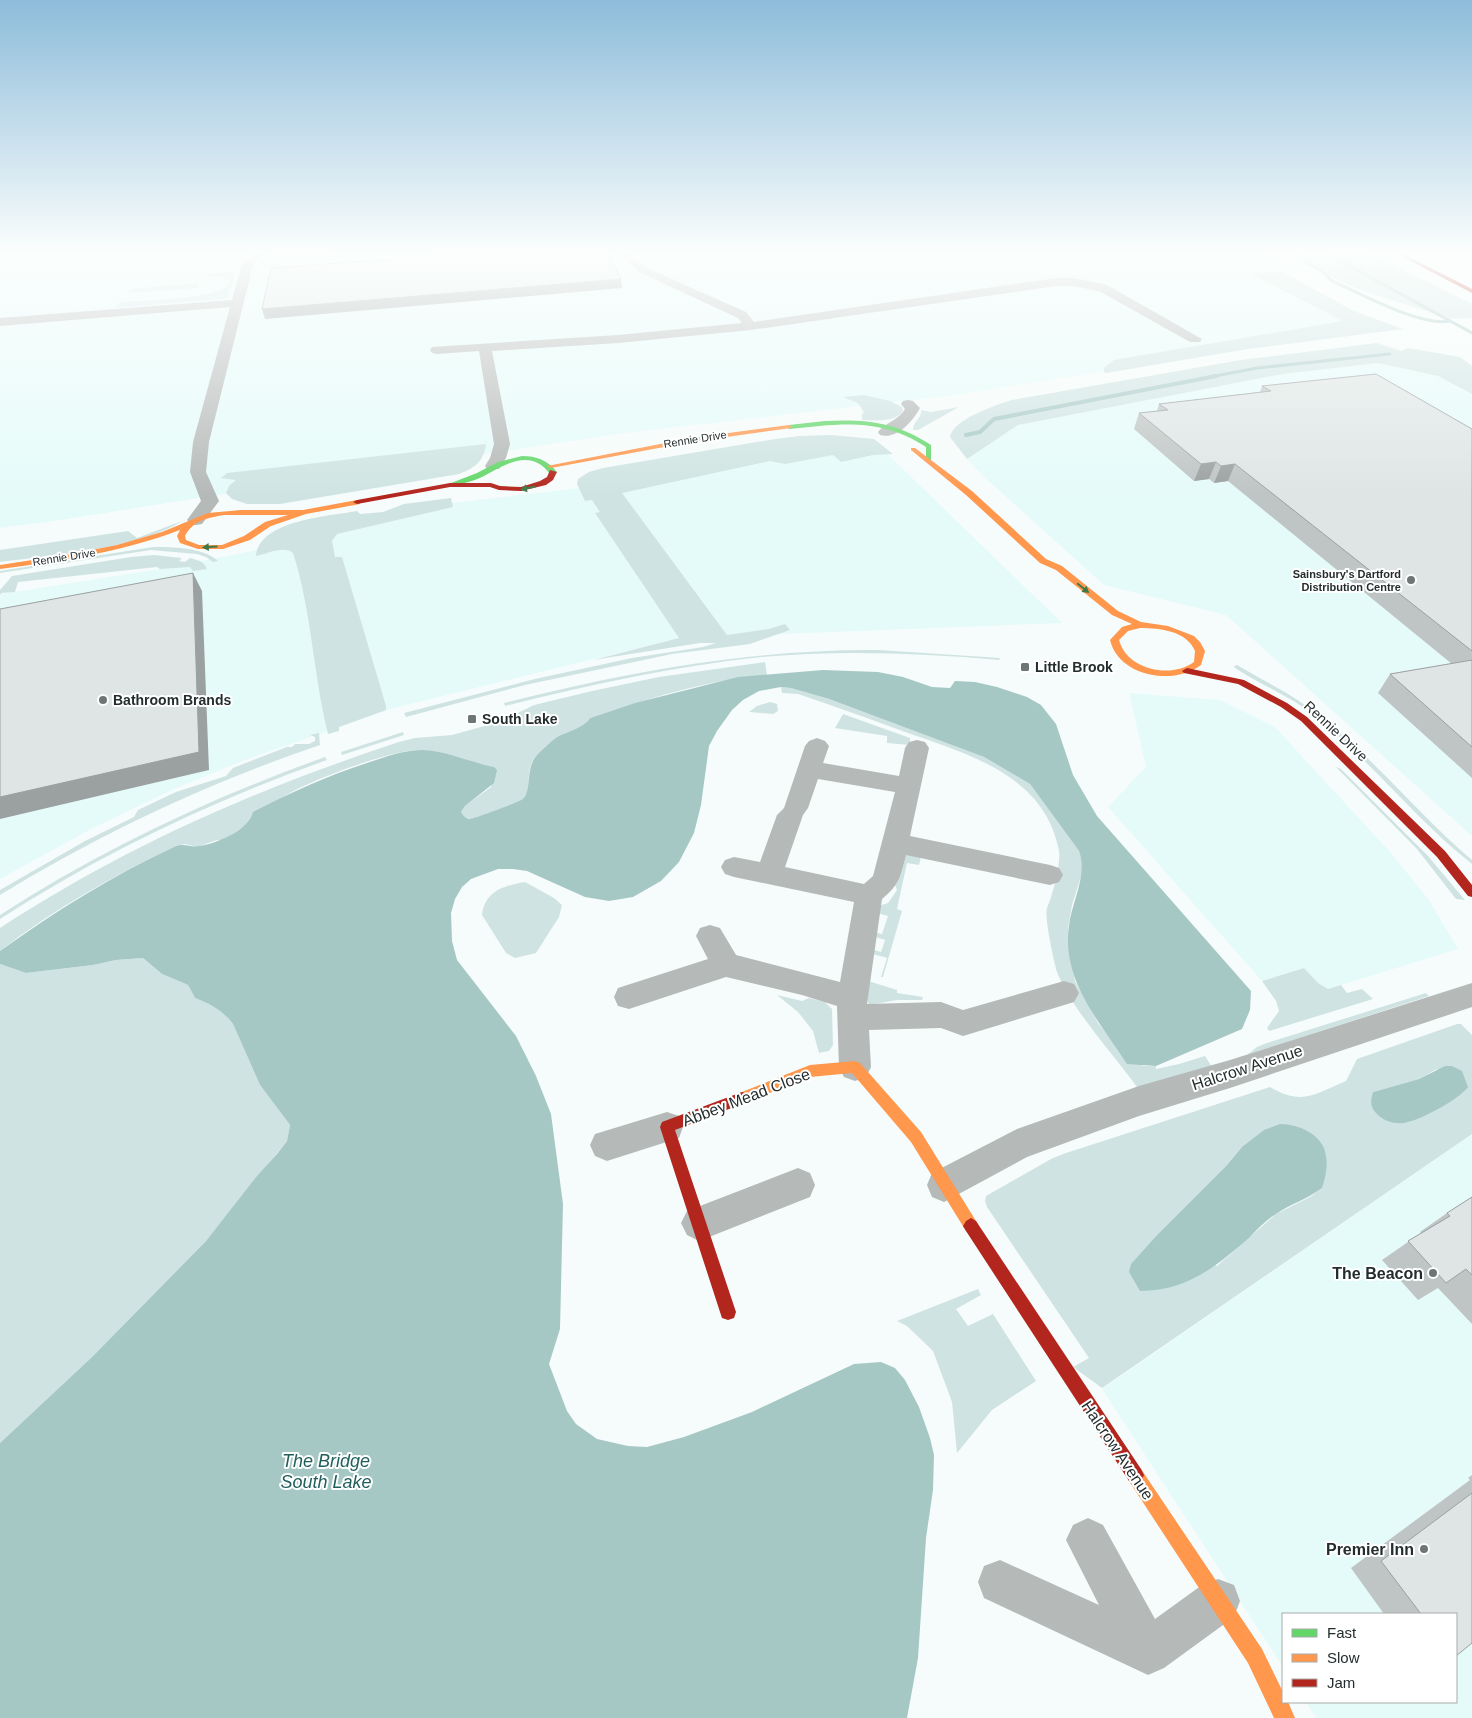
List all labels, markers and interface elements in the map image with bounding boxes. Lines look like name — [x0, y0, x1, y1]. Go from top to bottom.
street label: Rennie Drive — [663, 428, 727, 450]
one-way arrow — [519, 484, 535, 492]
one-way arrow — [202, 544, 218, 552]
street label: Rennie Drive — [32, 546, 96, 568]
place label: Sainsbury's Dartford Distribution Centre — [1293, 568, 1401, 593]
marker: Sainsbury's Dartford Distribution Centre — [1405, 574, 1417, 586]
one-way arrow — [1077, 583, 1090, 594]
place label: Little Brook — [1035, 659, 1113, 675]
marker: Little Brook — [1019, 661, 1031, 673]
place label: Bathroom Brands — [113, 692, 231, 708]
marker: Bathroom Brands — [97, 694, 109, 706]
street label: Rennie Drive — [1301, 698, 1371, 765]
place label: South Lake — [482, 711, 558, 727]
marker: South Lake — [466, 713, 478, 725]
street label: Halcrow Avenue — [1190, 1042, 1305, 1093]
street label: Abbey Mead Close — [680, 1065, 812, 1130]
place label: The Beacon — [1332, 1265, 1423, 1282]
marker: The Beacon — [1427, 1267, 1439, 1279]
street label: Halcrow Avenue — [1078, 1398, 1157, 1503]
water label: The Bridge South Lake — [280, 1451, 372, 1492]
place label: Premier Inn — [1326, 1541, 1414, 1558]
marker: Premier Inn — [1418, 1543, 1430, 1555]
legend — [1282, 1613, 1457, 1703]
text: Fast — [1327, 1624, 1357, 1641]
text: Slow — [1327, 1649, 1360, 1666]
text: Jam — [1327, 1674, 1355, 1691]

